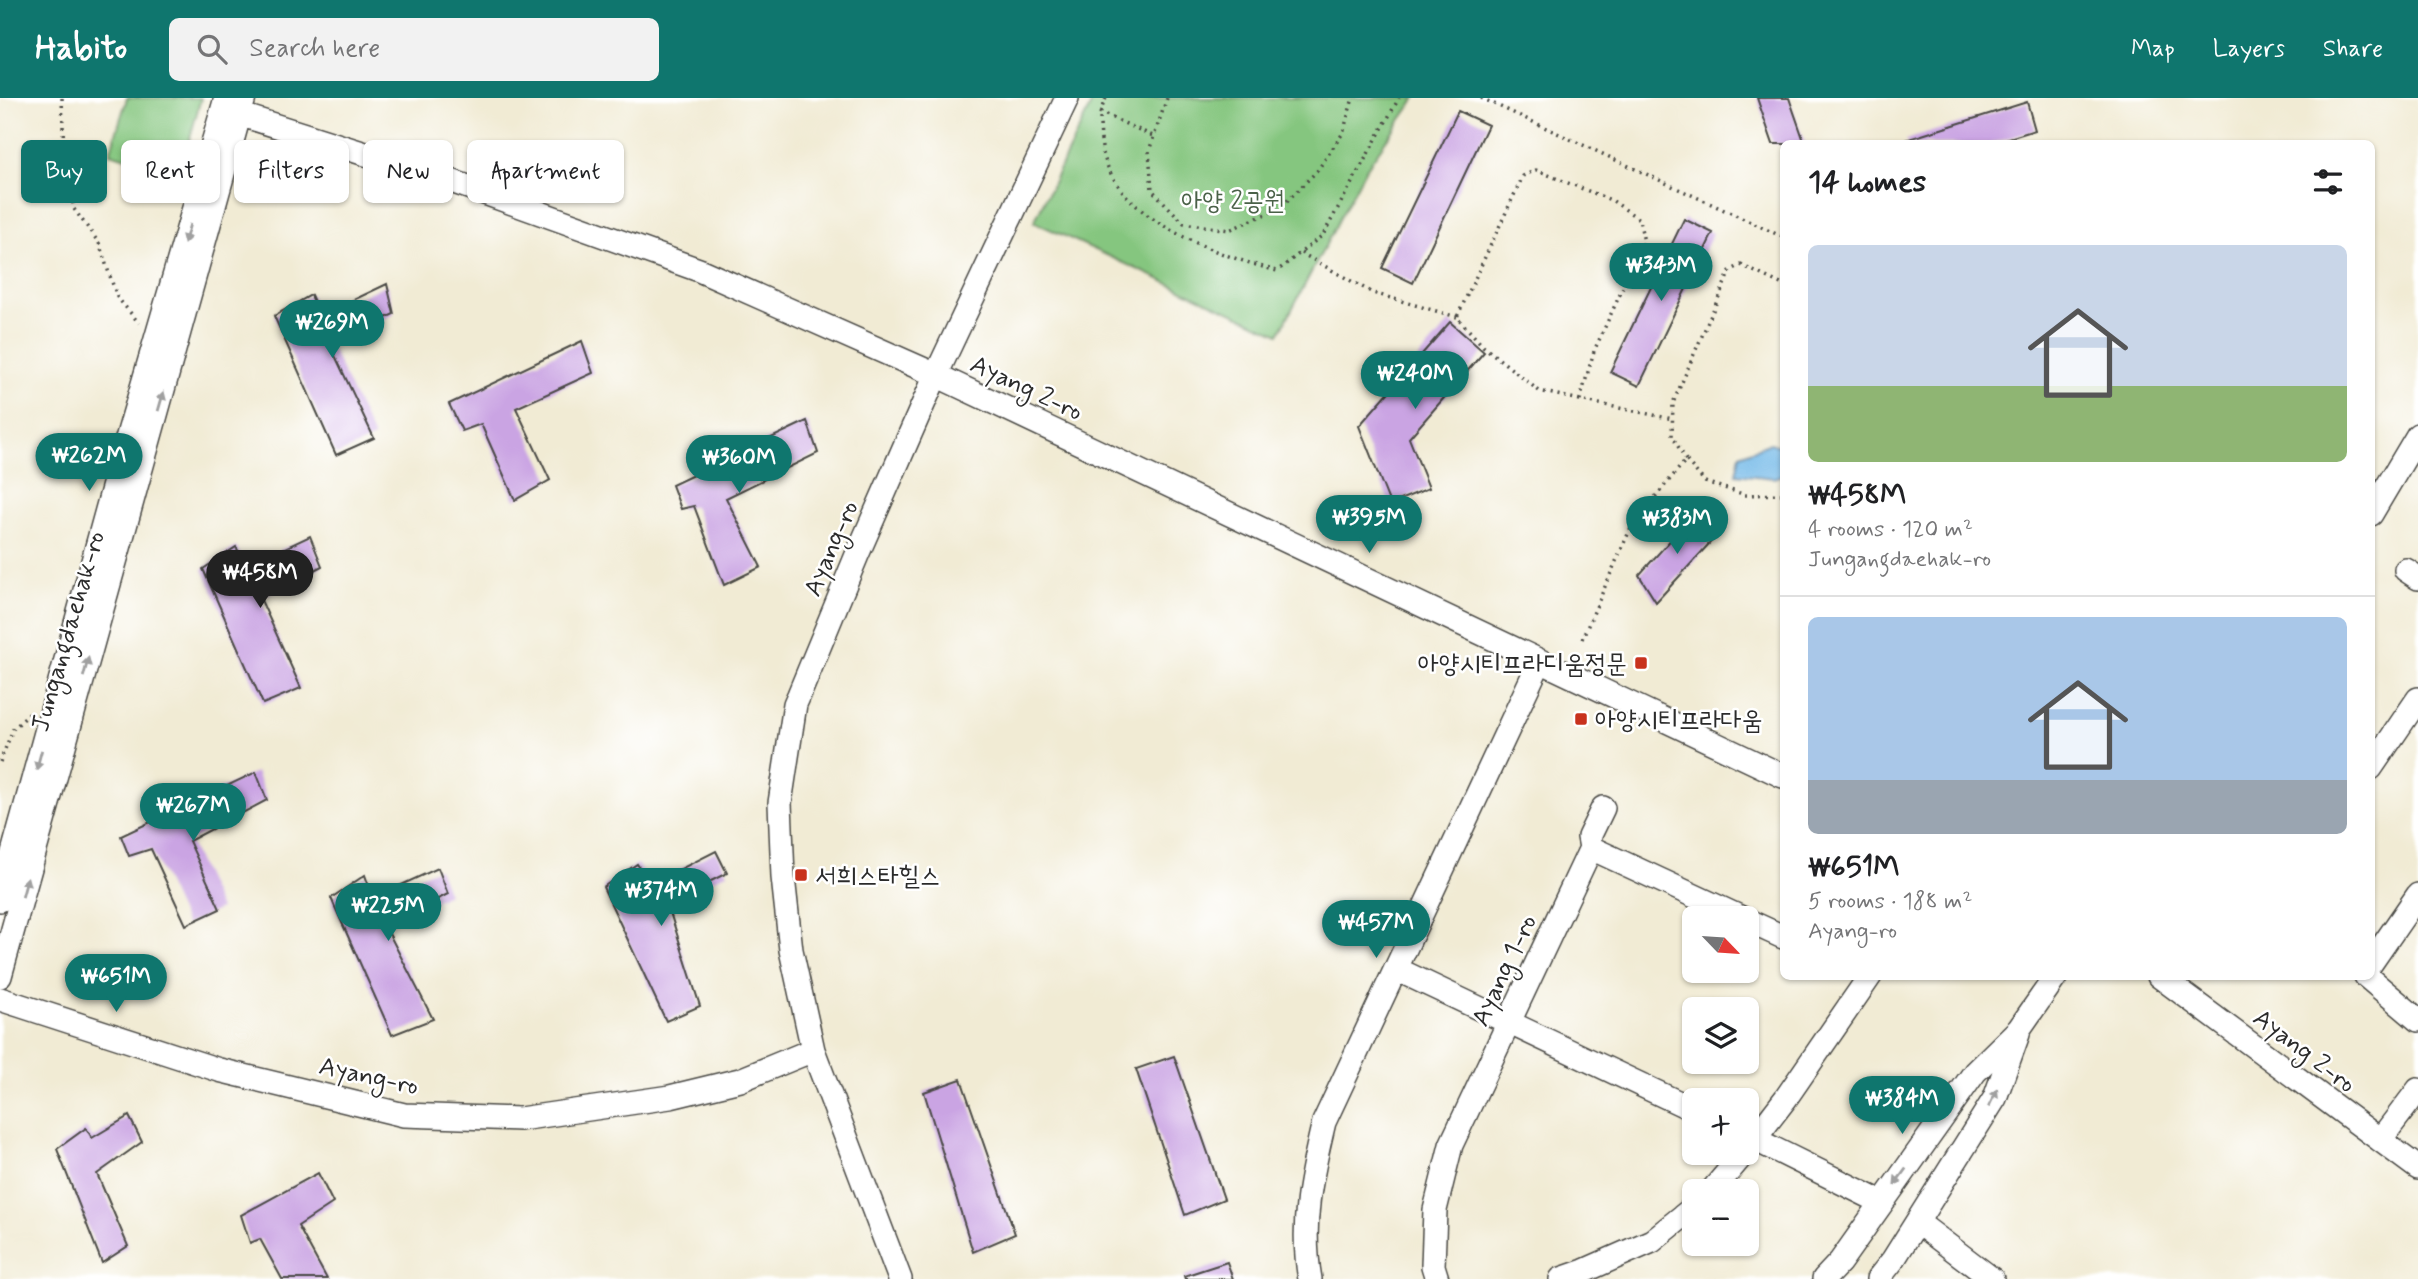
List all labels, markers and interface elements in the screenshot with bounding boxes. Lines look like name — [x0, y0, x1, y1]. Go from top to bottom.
search box — [169, 18, 659, 81]
text: Habito — [35, 27, 127, 71]
icon: search — [193, 30, 231, 68]
text: Search here — [249, 32, 380, 66]
text: Map — [2131, 34, 2175, 65]
text: Layers — [2213, 34, 2285, 65]
text: Share — [2323, 34, 2383, 65]
chip: Buy — [21, 140, 107, 203]
chip: Rent — [121, 140, 220, 203]
chip: Filters — [234, 140, 349, 203]
chip: New — [363, 140, 453, 203]
chip: Apartment — [467, 140, 624, 203]
text: 14 homes — [1808, 163, 1926, 202]
icon: filters — [2309, 163, 2347, 201]
park label: 아양 2공원 — [1181, 185, 1285, 219]
one-way arrow — [182, 224, 192, 245]
pin: ₩343M — [1612, 244, 1710, 303]
text: ₩343M — [1625, 251, 1697, 281]
icon: home — [2015, 290, 2141, 416]
pin: ₩269M — [283, 300, 381, 360]
text: ₩269M — [295, 308, 369, 338]
street label: Ayang 2-ro — [963, 348, 1088, 432]
pin: ₩240M — [1366, 352, 1464, 411]
text: ₩240M — [1377, 359, 1453, 389]
one-way arrow — [156, 390, 166, 411]
pin: ₩262M — [40, 434, 138, 493]
pin: ₩360M — [690, 436, 788, 495]
text: ₩262M — [52, 441, 126, 471]
text: ₩360M — [702, 443, 776, 473]
text: ₩458M — [1808, 476, 1906, 515]
street label: Ayang-ro — [796, 496, 869, 603]
pin: ₩395M — [1320, 496, 1418, 555]
pin: ₩383M — [1628, 496, 1726, 556]
text: ₩395M — [1332, 503, 1406, 533]
text: ₩383M — [1642, 504, 1712, 534]
text: 4 rooms · 120 m² — [1808, 515, 1973, 545]
street label: Jungangdaehak-ro — [24, 527, 117, 737]
text: Jungangdaehak-ro — [1808, 545, 1991, 575]
pin: ₩458M — [211, 550, 309, 610]
text: ₩458M — [222, 558, 298, 588]
place label: 아양시티프라디움정문 — [1418, 648, 1627, 682]
marker: 아양시티프라디움정문 — [1633, 655, 1649, 671]
one-way arrow — [81, 656, 91, 677]
icon: home — [2015, 662, 2141, 788]
place label: 아양시티프라다움 — [1595, 704, 1762, 738]
marker: 아양시티프라다움 — [1573, 711, 1589, 727]
one-way arrow — [33, 749, 44, 771]
pin: ₩267M — [144, 784, 242, 843]
text: ₩267M — [156, 791, 230, 821]
text: ₩651M — [1808, 848, 1900, 887]
place label: 서희스타힐스 — [815, 860, 941, 894]
marker: 서희스타힐스 — [793, 867, 809, 883]
pin: ₩374M — [612, 868, 710, 928]
one-way arrow — [20, 875, 31, 897]
text: ₩374M — [625, 876, 697, 906]
pin: ₩225M — [339, 884, 437, 943]
text: 5 rooms · 188 m² — [1808, 887, 1972, 917]
text: ₩225M — [351, 891, 425, 921]
pin: ₩457M — [1327, 900, 1425, 960]
north arrow — [1682, 906, 1759, 984]
map controls — [1682, 906, 1759, 1256]
text: ₩457M — [1338, 908, 1414, 938]
street label: Ayang 1-ro — [1464, 910, 1547, 1033]
text: Ayang-ro — [1808, 917, 1897, 947]
pin: ₩651M — [67, 954, 165, 1014]
text: ₩651M — [81, 962, 151, 992]
button: layers — [1682, 997, 1759, 1074]
street label: Ayang 2-ro — [2244, 1002, 2362, 1103]
street label: Ayang-ro — [315, 1050, 421, 1106]
pin: ₩384M — [1853, 1076, 1951, 1136]
text: ₩384M — [1865, 1084, 1939, 1114]
button: + — [1682, 1088, 1759, 1165]
one-way arrow — [1988, 1088, 1999, 1108]
one-way arrow — [1893, 1168, 1907, 1186]
button: − — [1682, 1179, 1759, 1256]

